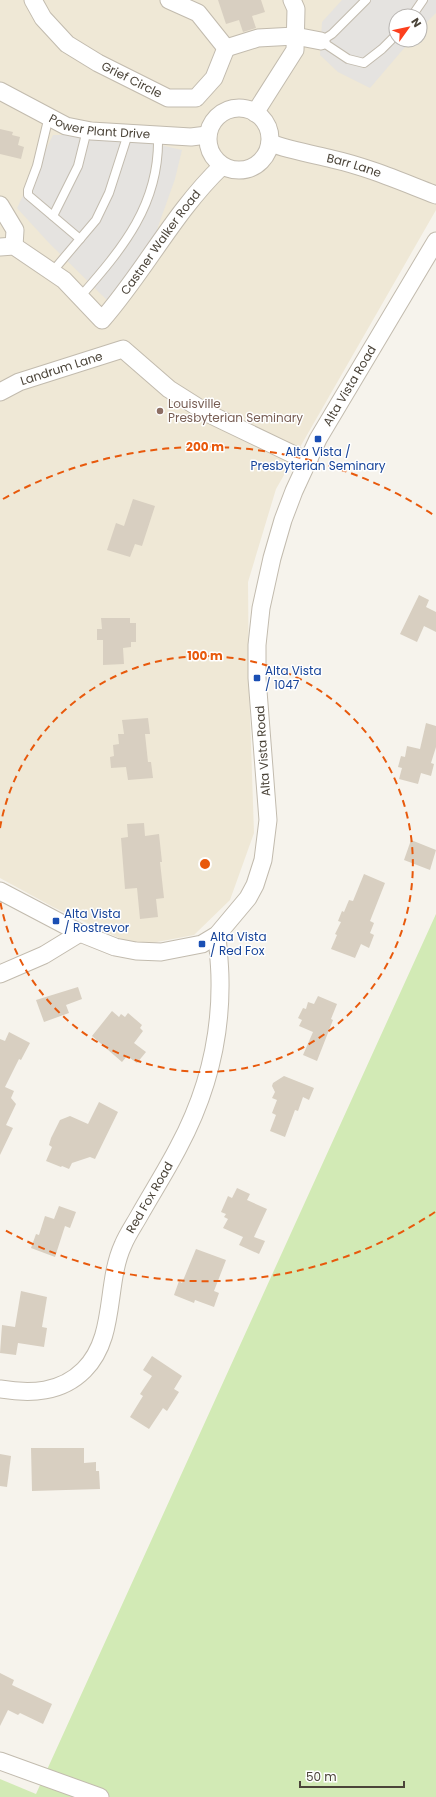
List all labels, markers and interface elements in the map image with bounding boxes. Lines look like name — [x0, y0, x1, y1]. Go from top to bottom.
north arrow — [388, 8, 428, 48]
text: N — [407, 15, 425, 30]
street label: Grief Circle — [99, 57, 165, 102]
street label: Power Plant Drive — [46, 110, 151, 143]
street label: Barr Lane — [325, 149, 384, 181]
street label: Castner Walker Road — [116, 186, 204, 298]
street label: Alta Vista Road — [319, 342, 380, 429]
street label: Landrum Lane — [18, 347, 105, 389]
place label: Louisville Presbyterian Seminary — [168, 395, 303, 426]
marker: Louisville Presbyterian Seminary — [155, 406, 165, 416]
marker: Alta Vista / Presbyterian Seminary — [313, 434, 323, 444]
text: 200 m — [186, 438, 224, 455]
place label: Alta Vista / Presbyterian Seminary — [250, 443, 386, 474]
text: 100 m — [187, 647, 223, 664]
place label: Alta Vista / 1047 — [265, 662, 322, 693]
marker: Alta Vista / 1047 — [252, 673, 262, 683]
street label: Alta Vista Road — [251, 705, 274, 797]
centre of rings — [198, 857, 212, 871]
place label: Alta Vista / Rostrevor — [64, 905, 130, 936]
marker: Alta Vista / Rostrevor — [51, 916, 61, 926]
place label: Alta Vista / Red Fox — [210, 928, 267, 959]
marker: Alta Vista / Red Fox — [197, 939, 207, 949]
street label: Red Fox Road — [122, 1159, 177, 1236]
scale bar — [300, 1763, 404, 1789]
text: 50 m — [306, 1768, 337, 1785]

